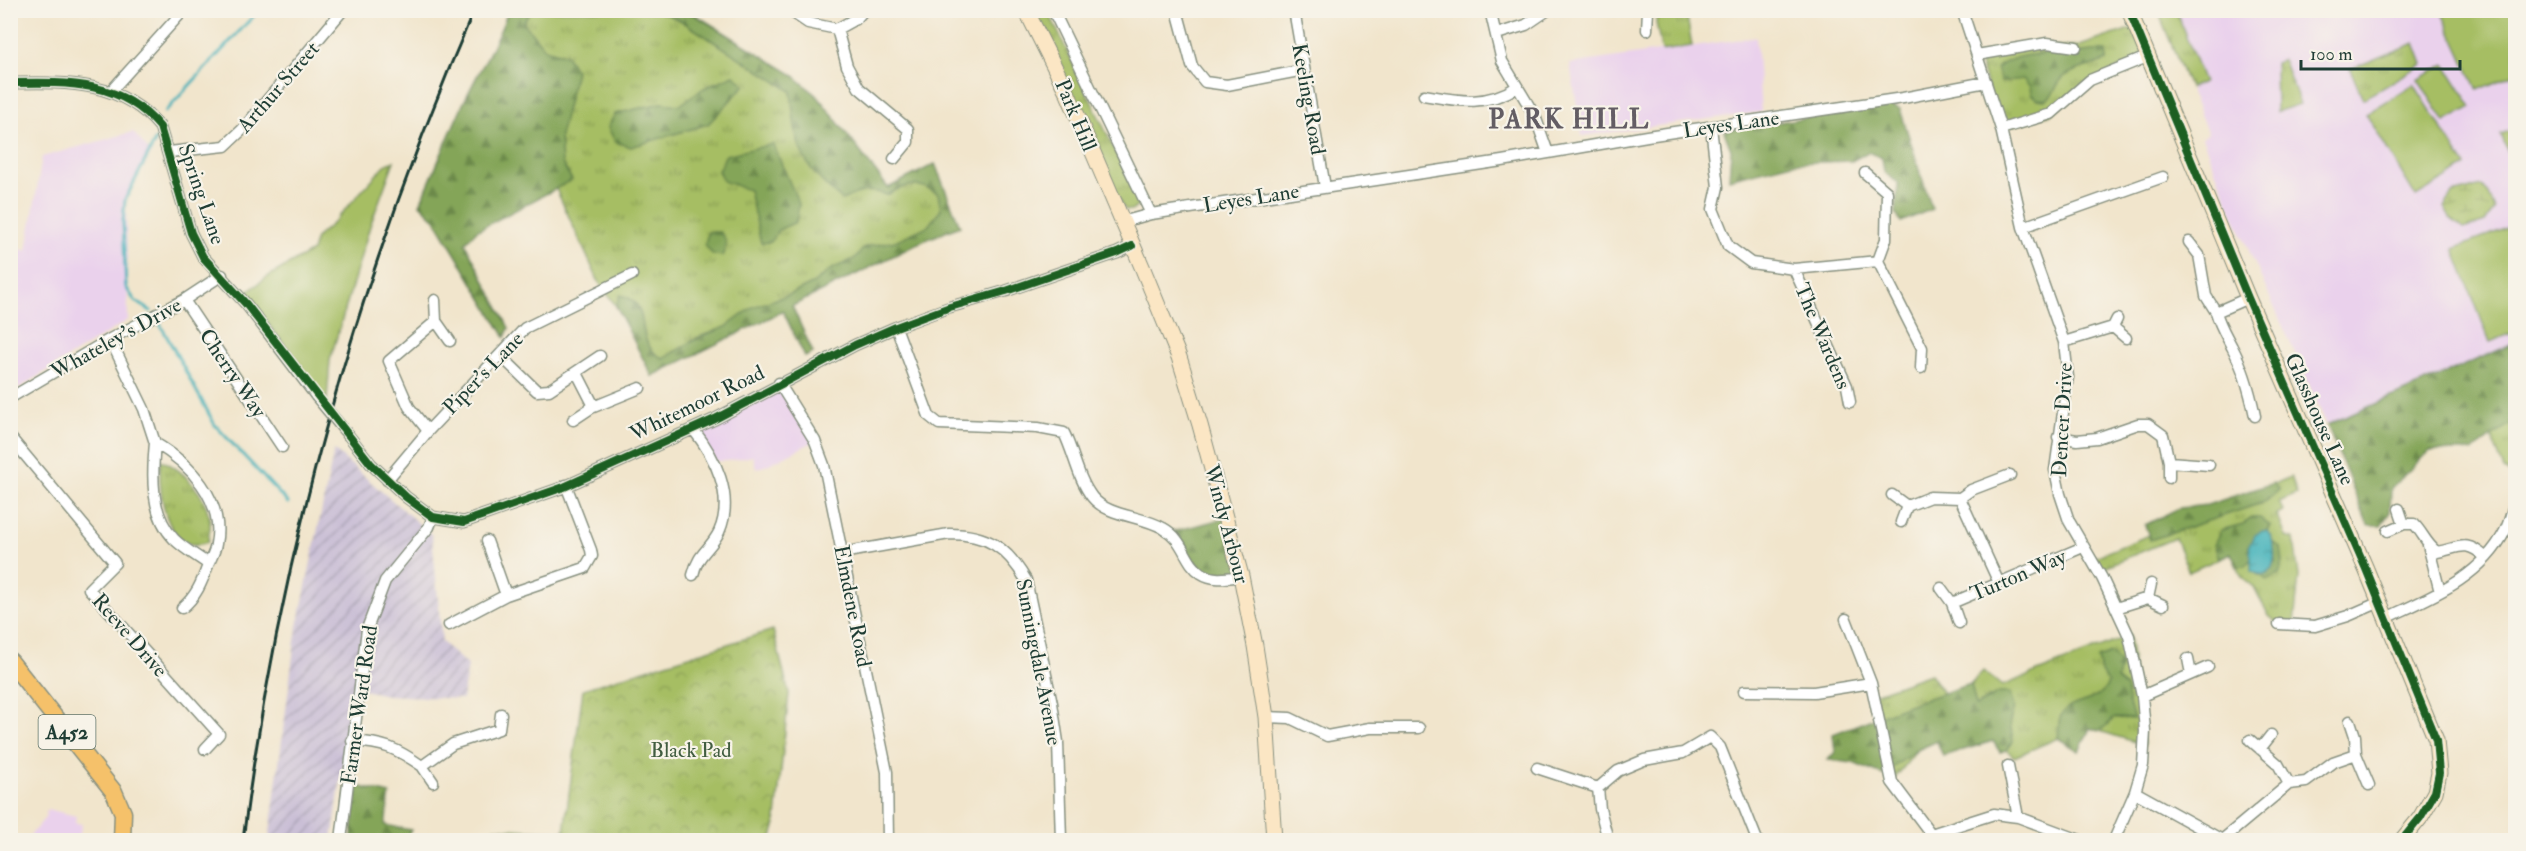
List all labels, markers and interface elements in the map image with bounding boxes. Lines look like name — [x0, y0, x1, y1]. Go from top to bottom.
scale bar — [2301, 33, 2460, 71]
street label: Arthur Street — [231, 36, 326, 139]
street label: Keeling Road — [1285, 41, 1332, 157]
text: 100 m — [2310, 43, 2353, 66]
street label: Park Hill — [1048, 75, 1103, 156]
district label: PARK HILL — [1488, 103, 1650, 136]
street label: Leyes Lane — [1681, 104, 1781, 145]
street label: Spring Lane — [172, 140, 231, 248]
street label: Leyes Lane — [1201, 178, 1301, 219]
street label: The Wardens — [1788, 279, 1857, 393]
street label: Whateley's Drive — [45, 291, 187, 386]
street label: Cherry Way — [193, 324, 273, 424]
street label: Piper's Lane — [437, 326, 530, 421]
street label: Glasshouse Lane — [2278, 349, 2361, 490]
street label: Whitemoor Road — [625, 359, 769, 448]
street label: Dencer Drive — [2046, 362, 2079, 478]
street label: Windy Arbour — [1197, 461, 1255, 587]
street label: Elmdene Road — [827, 543, 878, 670]
street label: Turton Way — [1966, 543, 2071, 608]
street label: Sunningdale Avenue — [1009, 577, 1068, 748]
street label: Reeve Drive — [86, 588, 174, 683]
street label: Farmer Ward Road — [335, 623, 384, 787]
road number: A452 — [38, 715, 96, 749]
park label: Black Pad — [650, 737, 732, 764]

